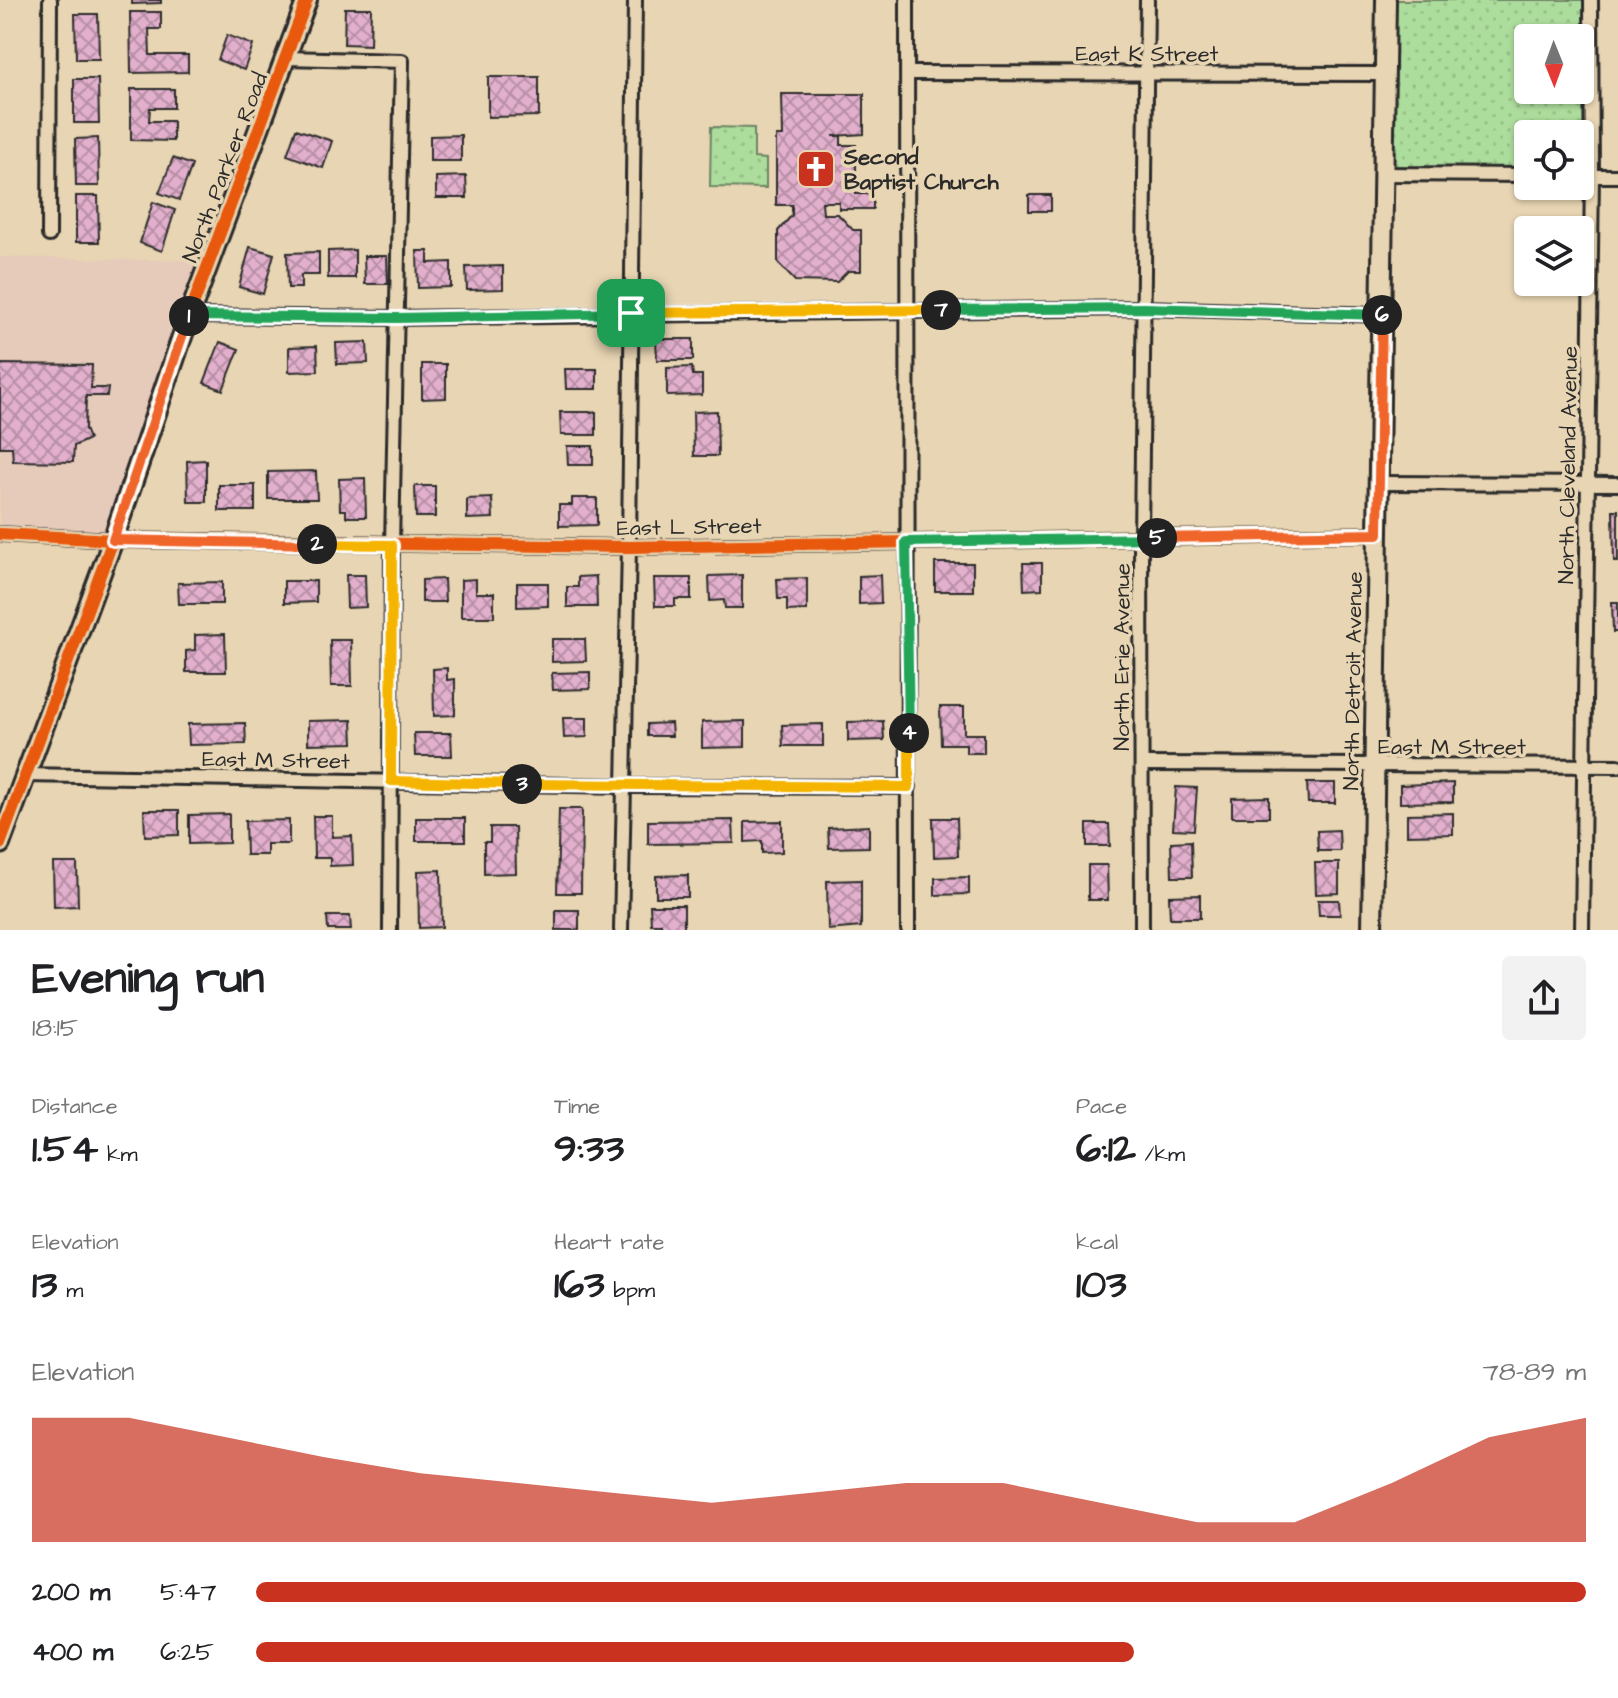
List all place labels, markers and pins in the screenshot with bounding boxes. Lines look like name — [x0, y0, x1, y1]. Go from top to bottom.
place label: Second Baptist Church — [843, 142, 1000, 198]
church icon: Second Baptist Church — [795, 148, 837, 190]
pin — [597, 279, 665, 347]
pin: 7 — [921, 290, 961, 330]
pin: 6 — [1362, 295, 1402, 335]
pin: 1 — [169, 296, 209, 336]
pin: 5 — [1137, 518, 1177, 558]
pin: 2 — [297, 524, 337, 564]
pin: 4 — [889, 713, 929, 753]
pin: 3 — [502, 764, 542, 804]

